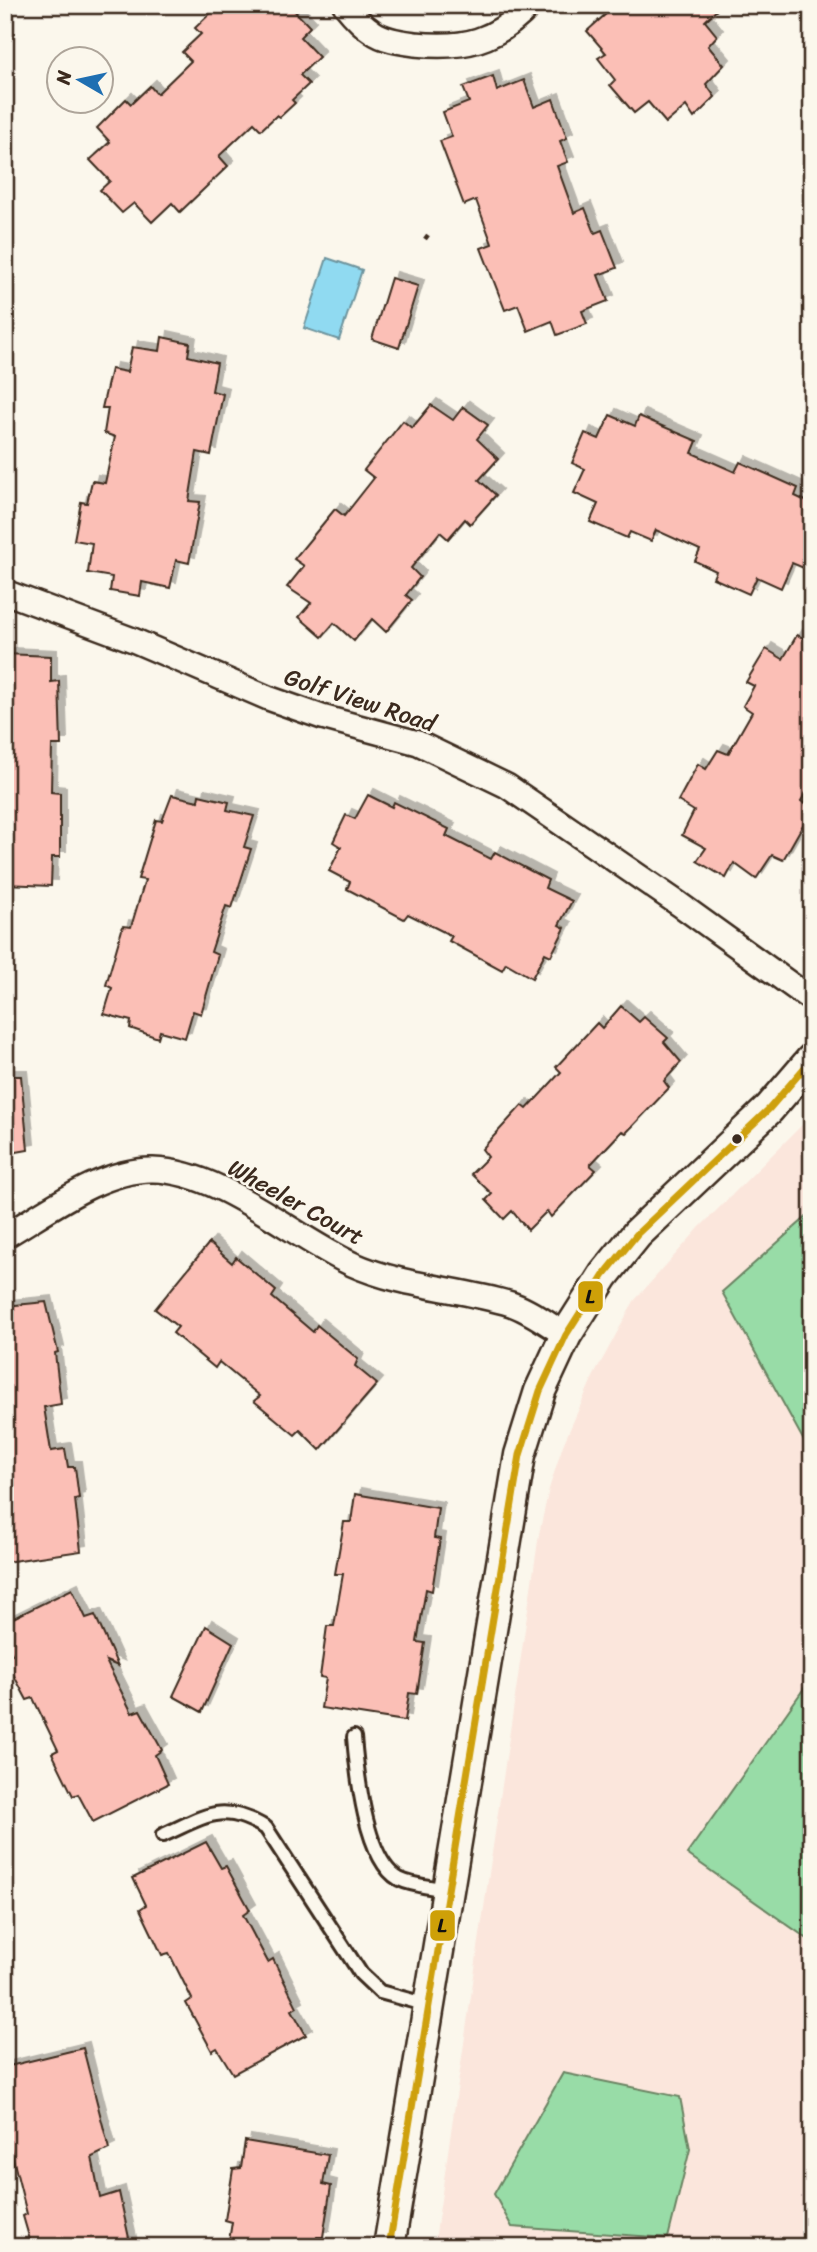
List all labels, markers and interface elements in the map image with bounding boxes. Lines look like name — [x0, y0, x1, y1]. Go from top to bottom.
north arrow — [46, 46, 116, 116]
text: N — [46, 68, 81, 87]
street label: Golf View Road — [279, 656, 443, 745]
unlabelled marker — [730, 1132, 744, 1146]
street label: Wheeler Court — [220, 1147, 372, 1257]
line badge: L — [577, 1280, 604, 1313]
text: L — [586, 1280, 596, 1313]
line badge: L — [429, 1909, 456, 1942]
text: L — [438, 1909, 448, 1942]

